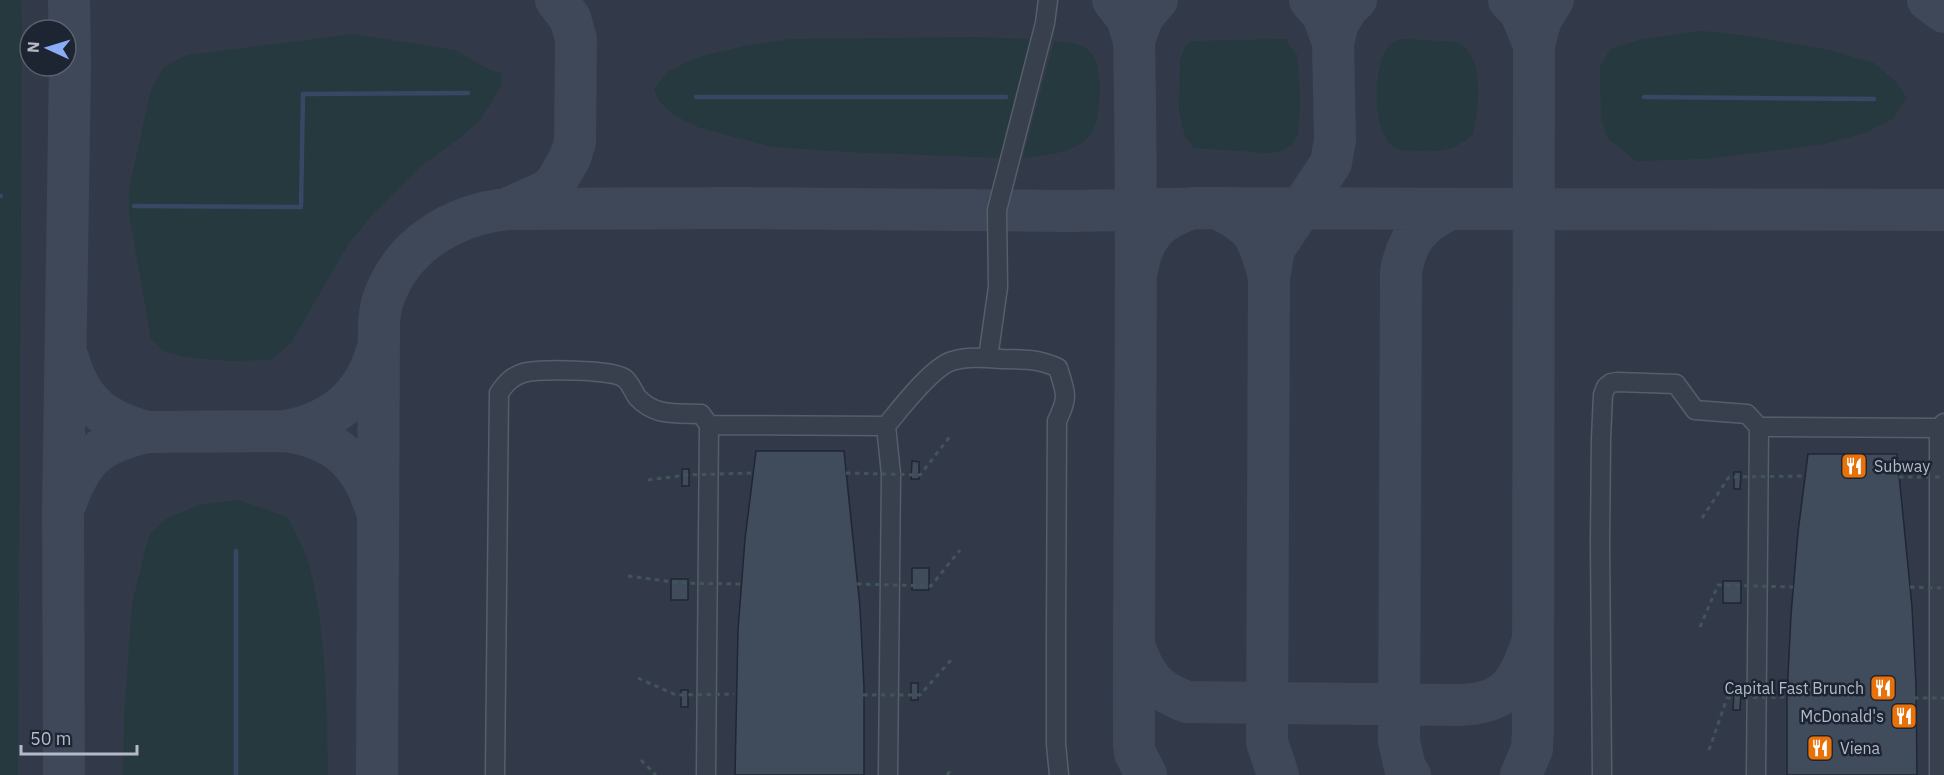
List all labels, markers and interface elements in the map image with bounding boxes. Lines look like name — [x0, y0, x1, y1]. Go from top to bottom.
north arrow — [18, 18, 78, 78]
text: N — [23, 40, 43, 53]
restaurant icon: Subway — [1839, 451, 1869, 481]
place label: Subway — [1874, 456, 1930, 476]
restaurant icon: Capital Fast Brunch — [1868, 673, 1898, 703]
place label: Capital Fast Brunch — [1724, 678, 1864, 698]
restaurant icon: McDonald's — [1889, 701, 1919, 731]
place label: McDonald's — [1800, 706, 1884, 726]
scale bar — [21, 718, 136, 756]
text: 50 m — [30, 727, 72, 750]
restaurant icon: Viena — [1805, 733, 1835, 763]
place label: Viena — [1840, 738, 1881, 758]

